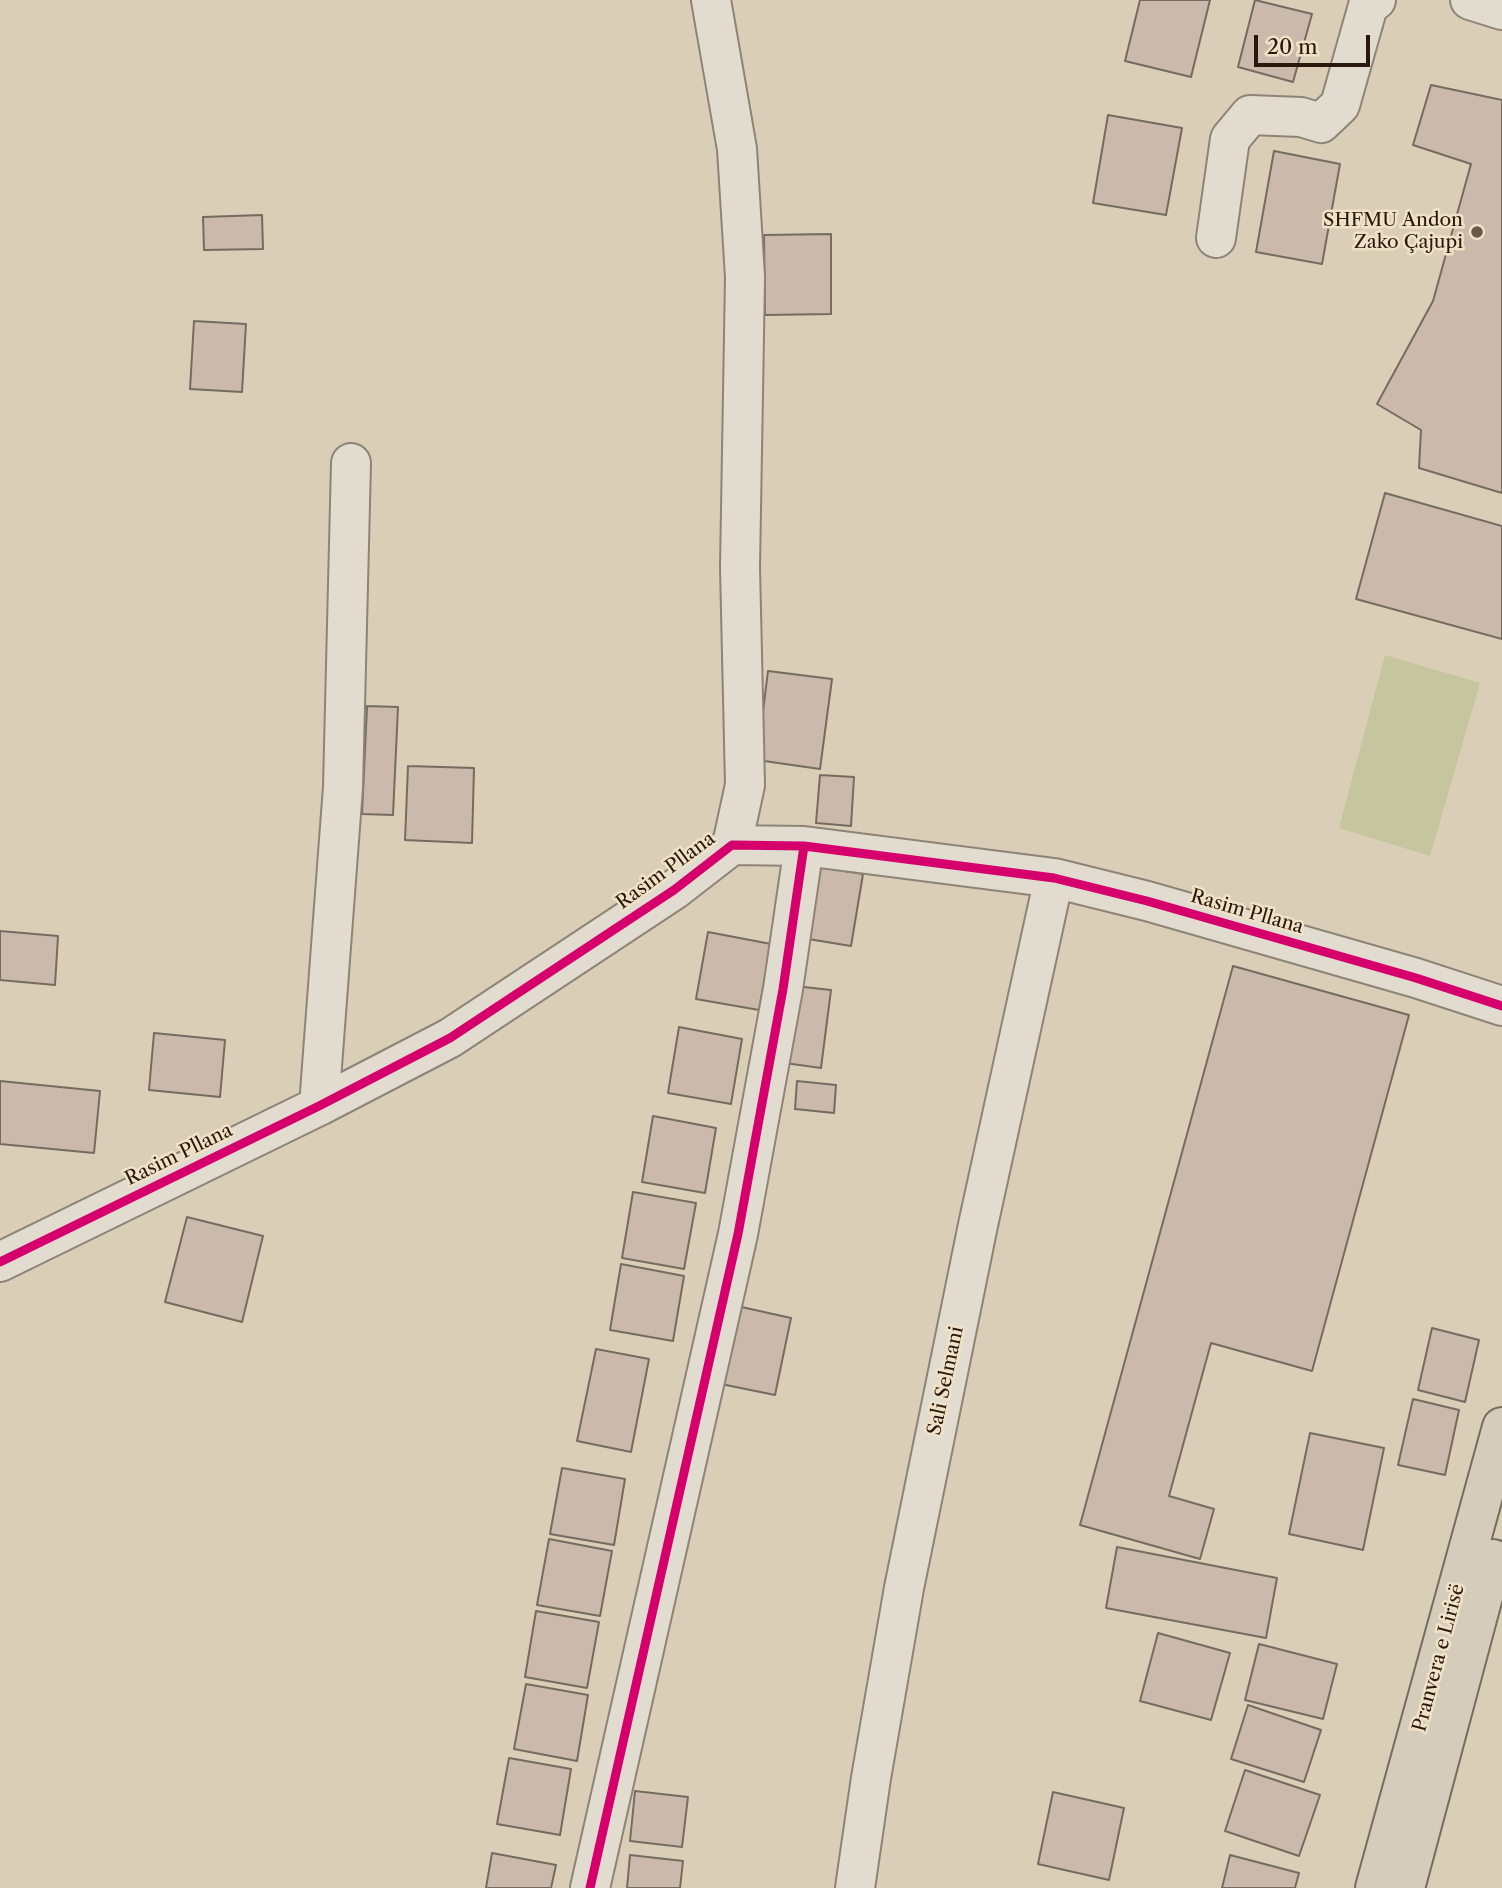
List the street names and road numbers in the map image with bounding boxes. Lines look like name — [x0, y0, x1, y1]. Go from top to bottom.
street label: Rasim Pllana — [612, 828, 720, 914]
street label: Rasim Pllana — [1188, 885, 1306, 939]
street label: Rasim Pllana — [122, 1119, 236, 1191]
street label: Sali Selmani — [923, 1324, 969, 1438]
street label: Pranvera e Lirisë — [1408, 1582, 1470, 1734]

